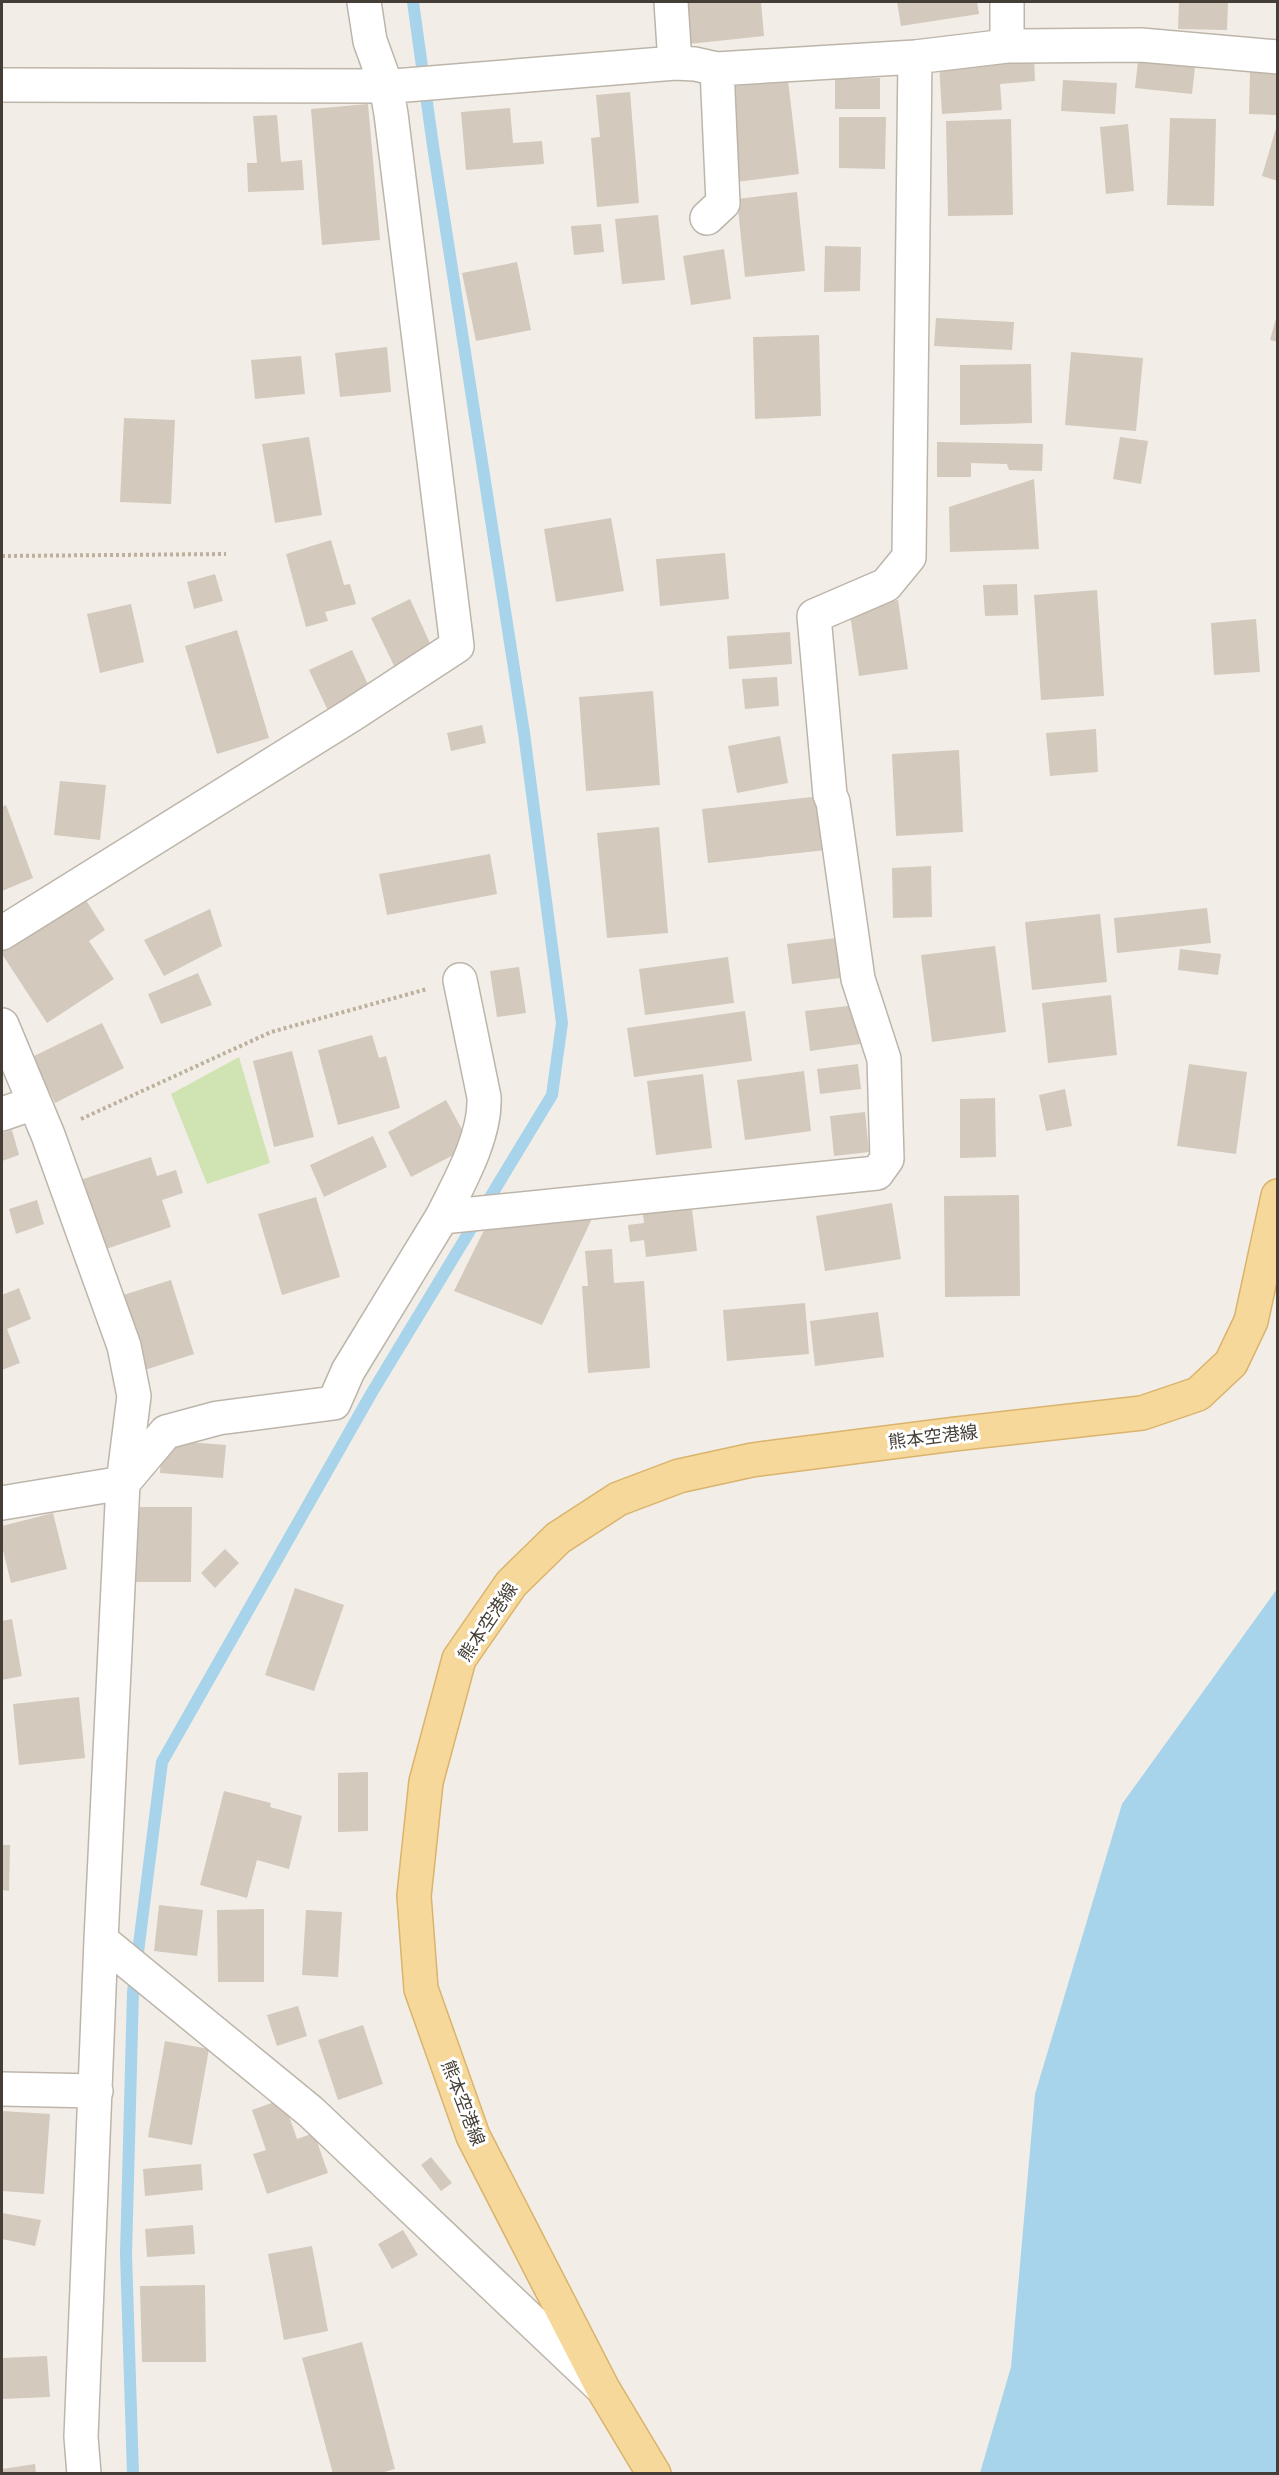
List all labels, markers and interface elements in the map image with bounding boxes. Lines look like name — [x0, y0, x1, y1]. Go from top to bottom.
street label: 熊本空港線 — [887, 1420, 979, 1453]
street label: 熊本空港線 — [453, 1578, 522, 1665]
street label: 熊本空港線 — [437, 2057, 490, 2149]

